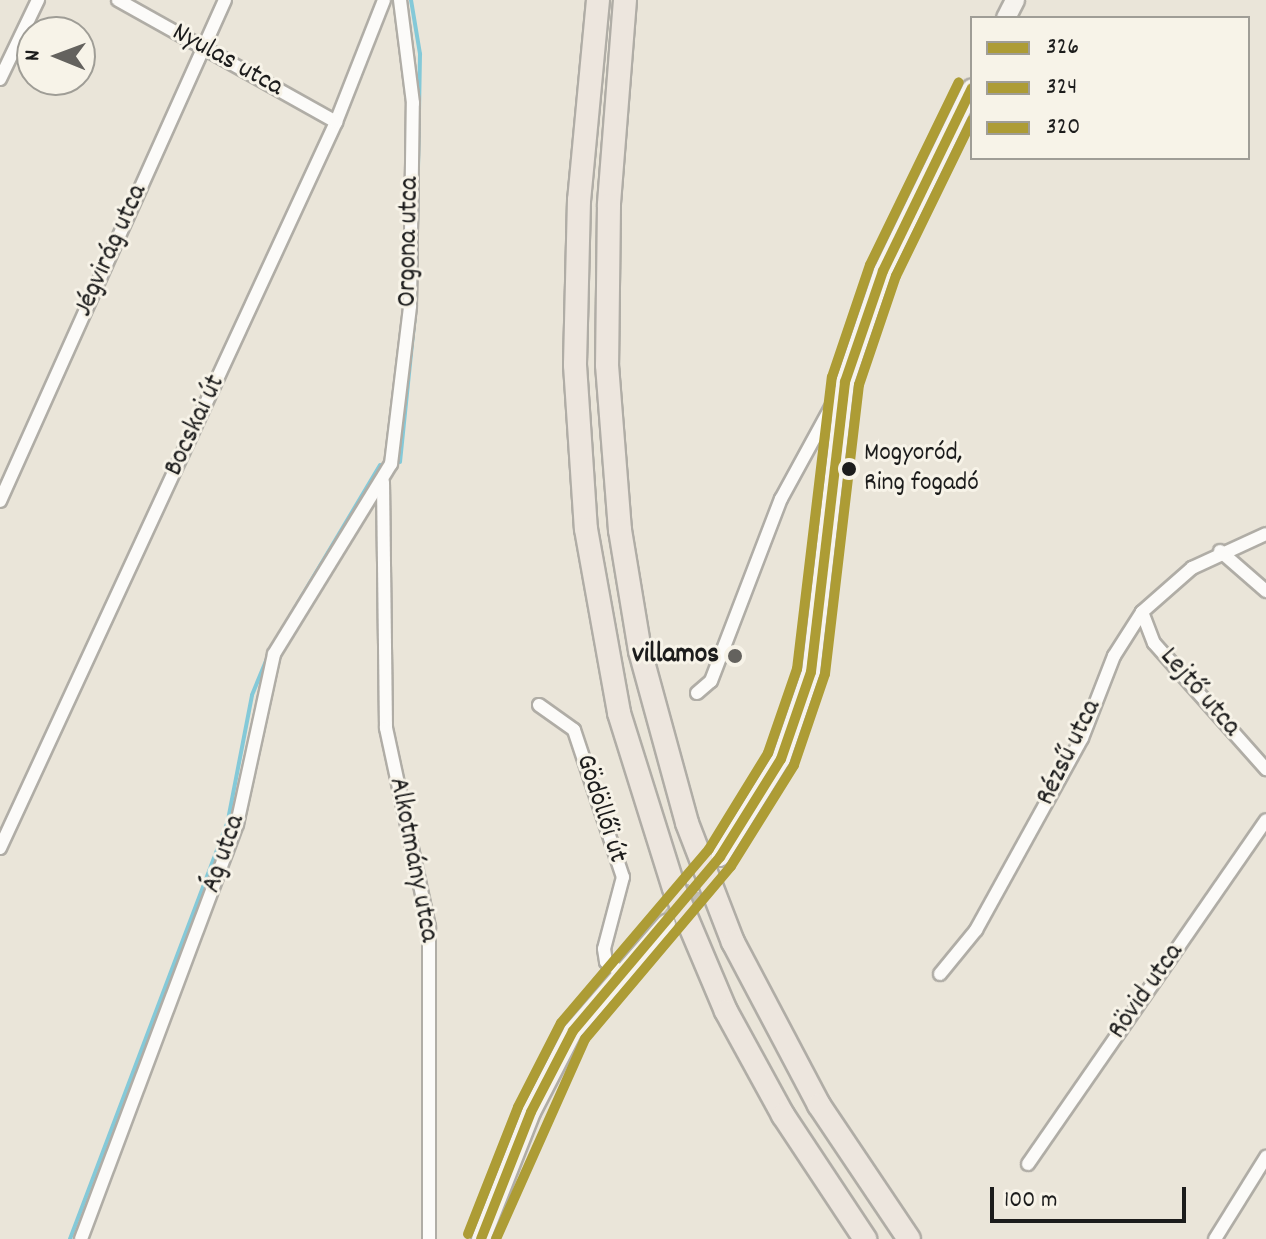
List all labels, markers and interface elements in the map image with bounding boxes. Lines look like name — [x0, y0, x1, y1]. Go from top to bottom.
north arrow — [16, 16, 96, 96]
legend — [970, 16, 1250, 160]
street label: Nyulas utca — [165, 17, 289, 105]
text: 326 — [1046, 31, 1079, 65]
text: N — [18, 50, 49, 61]
text: 324 — [1046, 71, 1077, 105]
text: 320 — [1046, 111, 1080, 145]
street label: Orgona utca — [392, 176, 428, 308]
street label: Jégvirág utca — [68, 180, 156, 322]
street label: Bocskai út — [158, 370, 234, 482]
place label: Mogyoród, Ring fogadó — [864, 438, 979, 500]
marker: Mogyoród, Ring fogadó — [841, 461, 857, 477]
place label: villamos — [632, 639, 719, 673]
street label: Lejtő utca — [1151, 642, 1247, 744]
marker: villamos — [726, 647, 744, 665]
street label: Rézsű utca — [1030, 695, 1110, 811]
street label: Gödöllői út — [567, 751, 633, 867]
street label: Alkotmány utca — [380, 775, 444, 945]
street label: Ág utca — [196, 811, 254, 897]
street label: Rövid utca — [1102, 938, 1192, 1046]
scale bar — [994, 1171, 1190, 1221]
text: 100 m — [1004, 1184, 1057, 1218]

